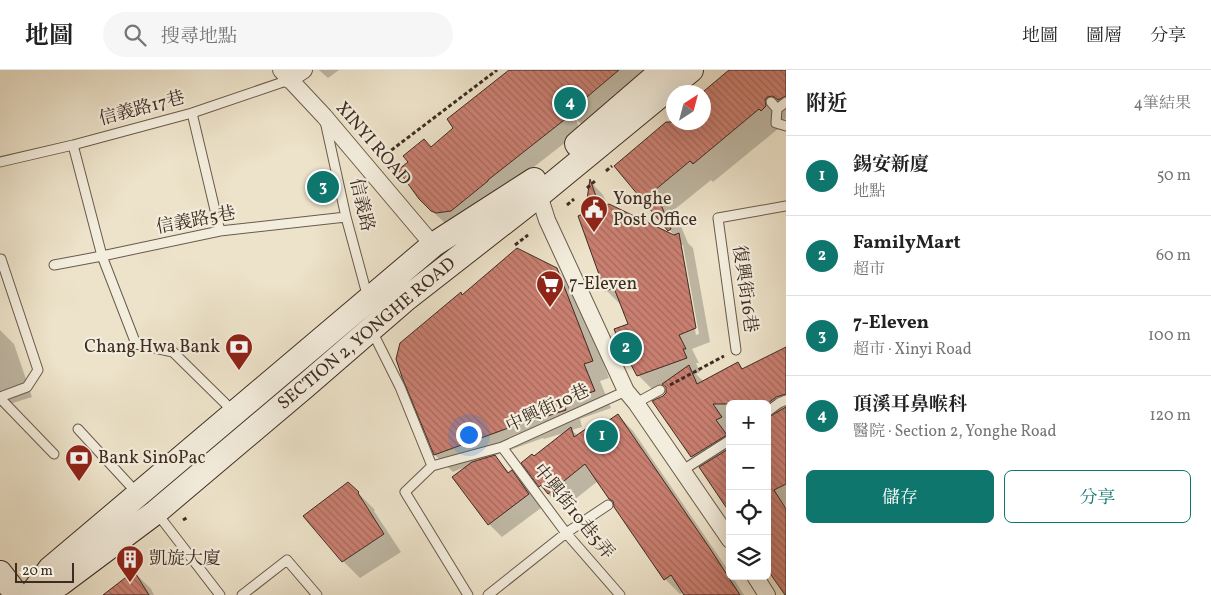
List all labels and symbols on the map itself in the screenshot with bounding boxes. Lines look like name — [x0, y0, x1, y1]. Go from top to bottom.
pin: 4 — [554, 84, 586, 122]
north arrow — [666, 85, 711, 130]
street label: 信義路17巷 — [96, 86, 188, 132]
street label: XINYI ROAD — [329, 97, 417, 191]
pin: 3 — [307, 168, 339, 206]
street label: 信義路 — [343, 176, 379, 234]
place label: Yonghe Post Office — [613, 187, 697, 233]
public building icon: Yonghe Post Office — [579, 194, 609, 233]
street label: 信義路5巷 — [154, 201, 238, 241]
street label: 復興街16巷 — [725, 244, 763, 334]
street label: SECTION 2, YONGHE ROAD — [273, 252, 461, 416]
supermarket icon: 7-Eleven — [535, 269, 565, 308]
place label: 7-Eleven — [569, 272, 637, 297]
pin: 2 — [610, 329, 642, 367]
bank icon: Chang Hwa Bank — [224, 332, 254, 371]
place label: Chang Hwa Bank — [84, 335, 220, 360]
street label: 中興街10巷 — [502, 379, 594, 439]
pin: 1 — [586, 417, 618, 455]
your location — [456, 422, 482, 448]
bank icon: Bank SinoPac — [64, 443, 94, 482]
place label: Bank SinoPac — [98, 446, 205, 471]
street label: 中興街10巷5弄 — [527, 459, 619, 565]
building icon: 凱旋大廈 — [115, 544, 145, 583]
place label: 凱旋大廈 — [149, 547, 221, 572]
scale bar — [15, 560, 74, 583]

